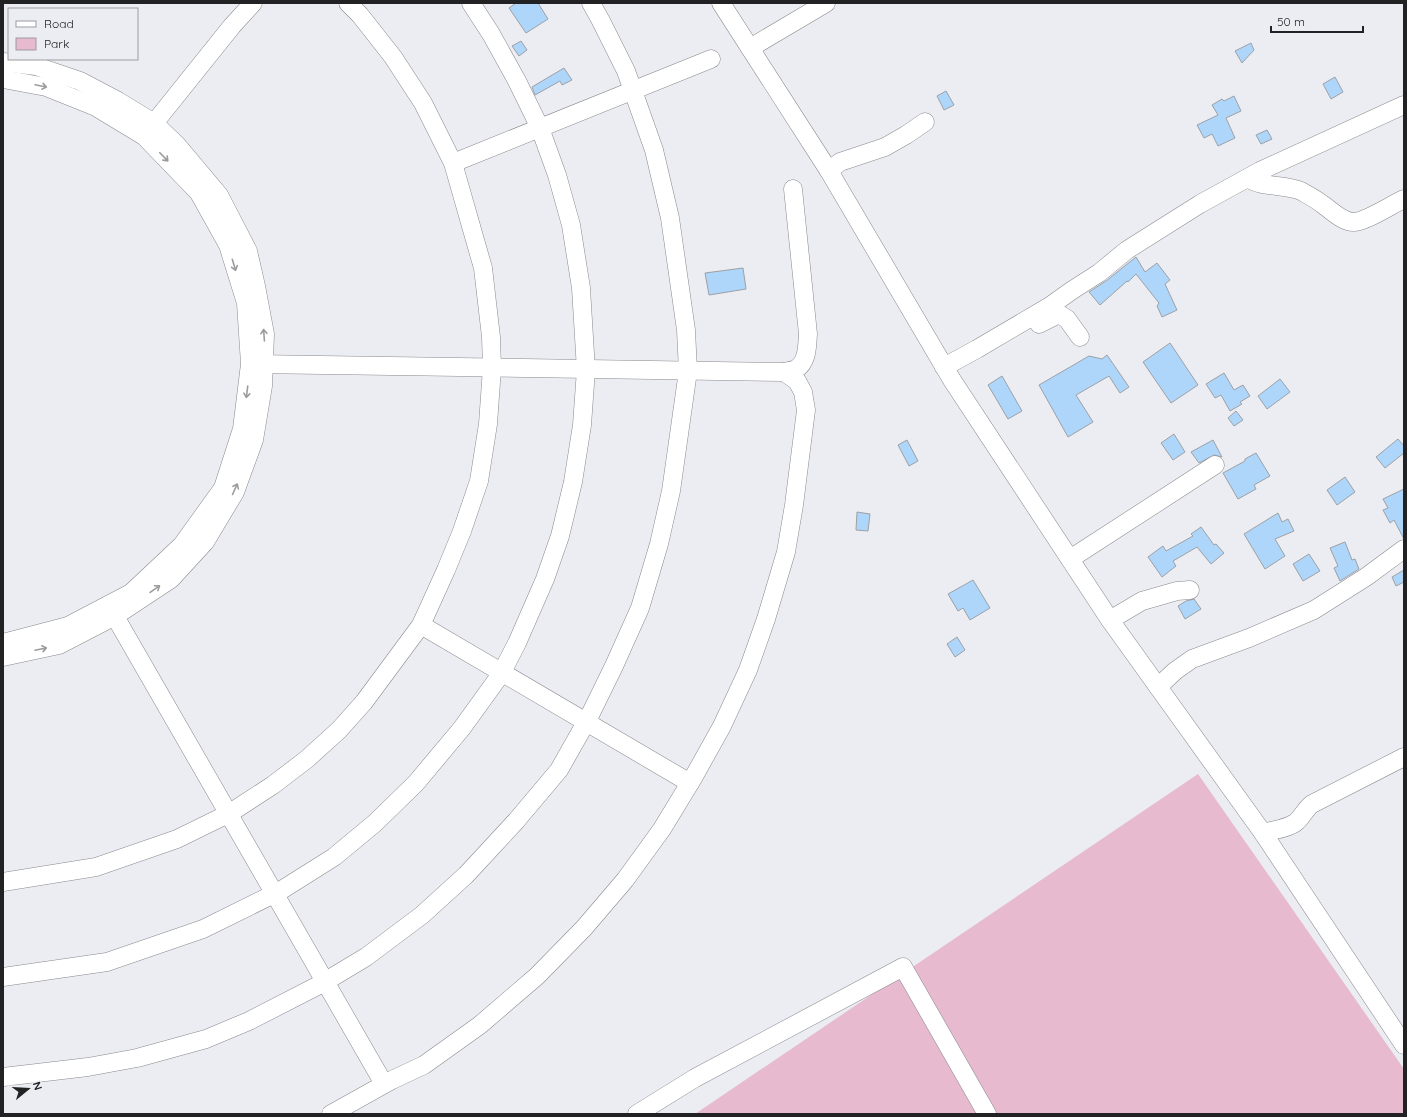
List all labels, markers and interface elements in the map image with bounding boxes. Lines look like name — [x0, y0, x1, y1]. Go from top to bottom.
legend — [8, 8, 138, 60]
scale bar — [1271, 8, 1363, 34]
text: 50 m — [1277, 14, 1305, 29]
text: Road — [44, 16, 74, 31]
text: Park — [44, 36, 69, 51]
one-way arrow — [34, 83, 47, 91]
one-way arrow — [160, 152, 169, 162]
one-way arrow — [231, 258, 238, 271]
one-way arrow — [261, 329, 268, 342]
one-way arrow — [243, 385, 251, 398]
one-way arrow — [232, 483, 240, 495]
one-way arrow — [150, 585, 161, 593]
one-way arrow — [34, 645, 47, 653]
north arrow — [8, 1069, 48, 1109]
text: N — [30, 1080, 45, 1092]

